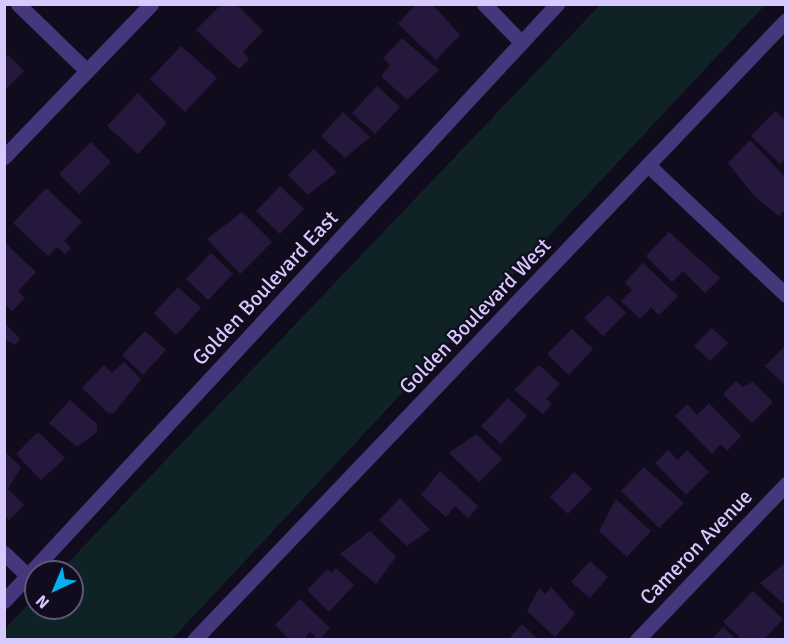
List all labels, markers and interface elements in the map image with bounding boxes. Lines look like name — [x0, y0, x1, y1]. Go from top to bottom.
street label: Golden Boulevard East — [187, 206, 343, 370]
street label: Golden Boulevard West — [394, 233, 556, 399]
street label: Cameron Avenue — [635, 484, 757, 610]
north arrow — [24, 560, 84, 620]
text: N — [32, 590, 54, 613]

